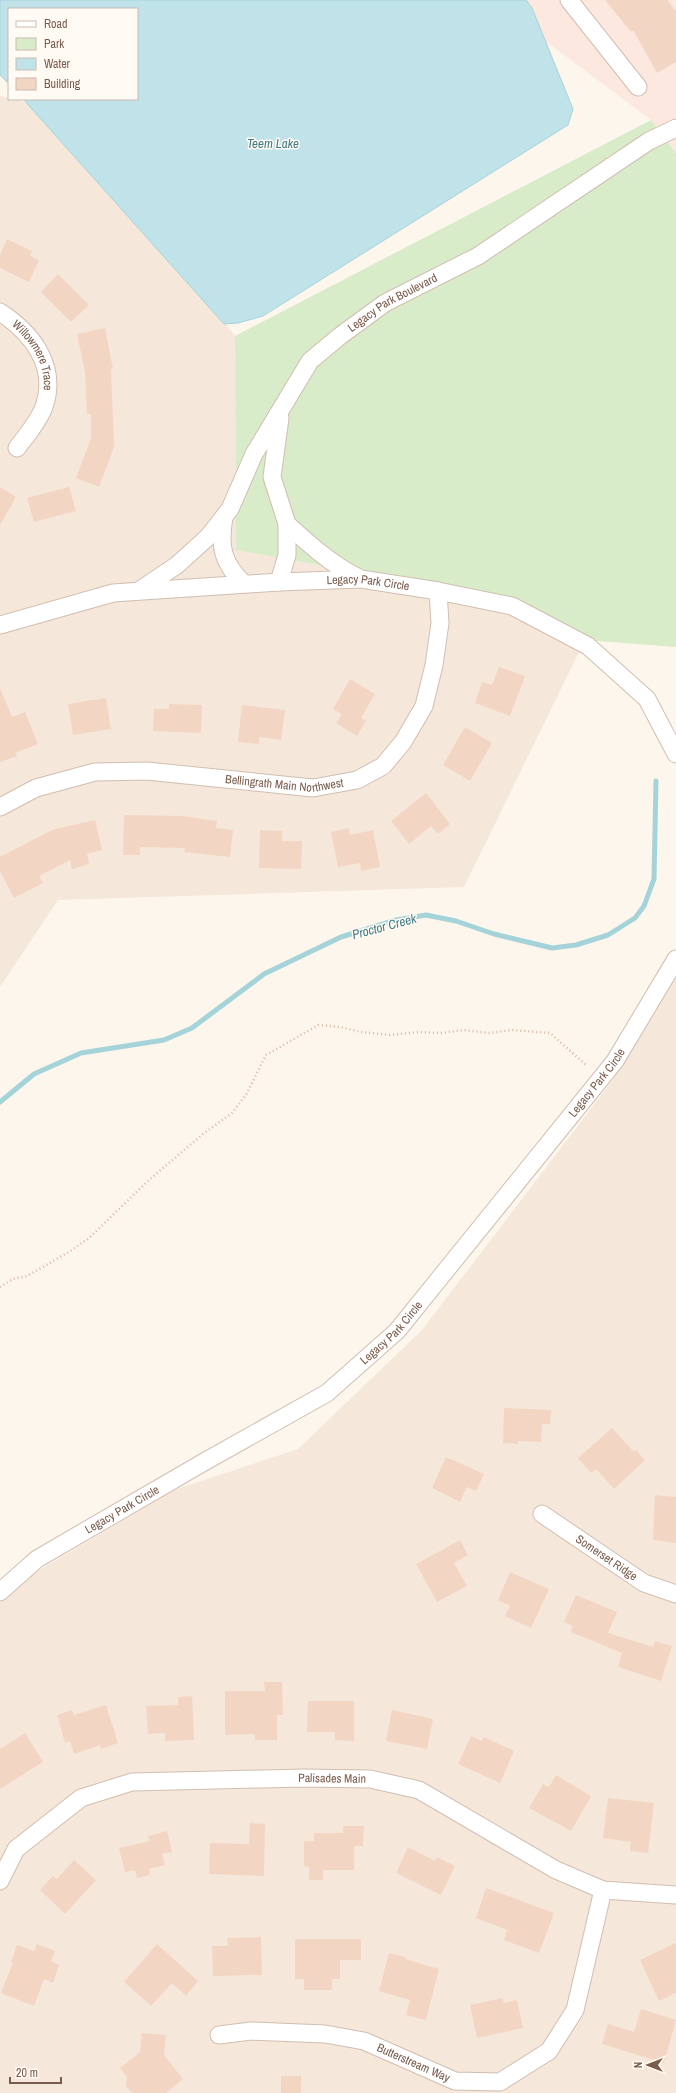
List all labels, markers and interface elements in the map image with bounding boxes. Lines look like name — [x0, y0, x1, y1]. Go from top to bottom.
legend — [8, 8, 138, 100]
text: Road — [44, 16, 68, 32]
text: Park — [44, 36, 64, 52]
text: Water — [44, 56, 71, 72]
text: Building — [44, 76, 81, 92]
water label: Teem Lake — [247, 135, 299, 152]
street label: Legacy Park Boulevard — [344, 270, 440, 336]
street label: Willowmere Trace — [9, 316, 56, 391]
street label: Legacy Park Circle — [326, 571, 410, 594]
street label: Bellingrath Main Northwest — [224, 771, 345, 796]
water label: Proctor Creek — [350, 910, 419, 943]
street label: Legacy Park Circle — [565, 1045, 629, 1120]
street label: Legacy Park Circle — [357, 1298, 426, 1368]
street label: Legacy Park Circle — [82, 1482, 162, 1537]
street label: Somerset Ridge — [573, 1531, 641, 1584]
street label: Palisades Main — [298, 1770, 366, 1787]
street label: Butterstream Way — [374, 2040, 453, 2086]
north arrow — [628, 2045, 668, 2085]
scale bar — [10, 2059, 61, 2085]
text: N — [631, 2062, 645, 2068]
text: 20 m — [16, 2065, 38, 2081]

